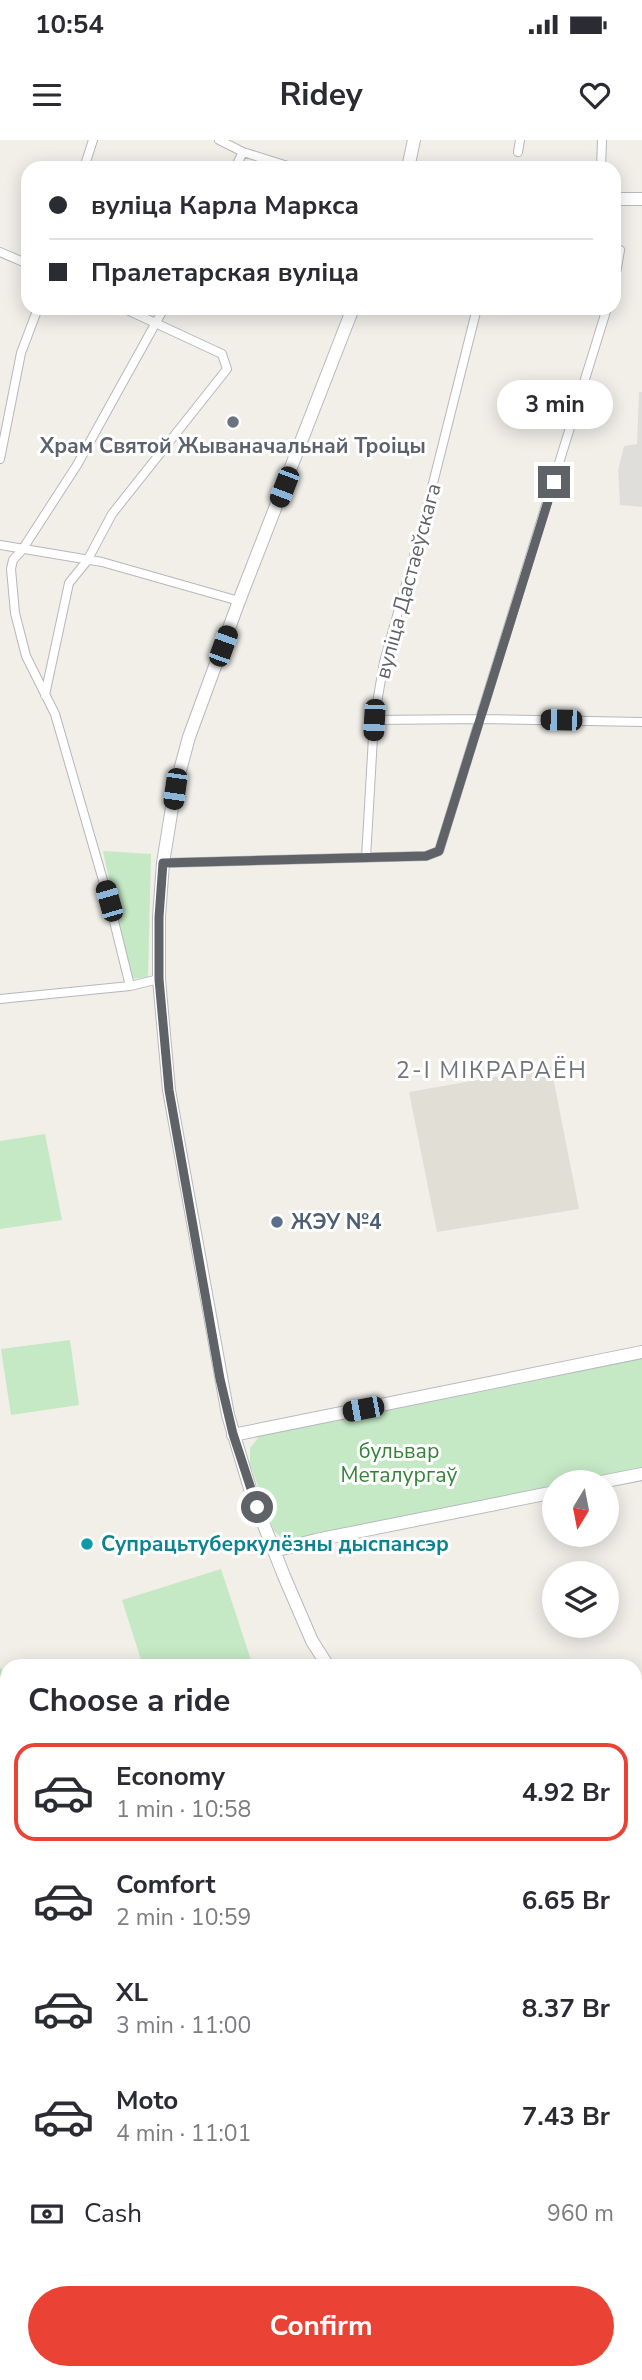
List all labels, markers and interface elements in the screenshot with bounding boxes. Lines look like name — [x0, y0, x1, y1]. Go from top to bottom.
text: 10:54 — [35, 7, 104, 42]
text: Ridey — [279, 73, 363, 116]
icon: menu — [28, 76, 66, 114]
icon: heart — [576, 76, 614, 114]
text: вуліца Карла Маркса — [91, 188, 359, 223]
text: Пралетарская вуліца — [91, 255, 359, 290]
callout: 3 min — [496, 380, 612, 430]
text: 3 min — [525, 389, 585, 420]
marker: Храм Святой Жываначальнай Троіцы — [225, 414, 241, 430]
place label: Храм Святой Жываначальнай Троіцы — [39, 432, 426, 460]
car — [267, 464, 302, 510]
route end — [538, 466, 570, 498]
street label: вуліца Дастаеўскага — [368, 480, 448, 682]
car — [206, 623, 241, 669]
car — [363, 698, 386, 742]
car — [540, 709, 583, 731]
car — [162, 767, 189, 811]
car — [94, 878, 125, 924]
district label: 2-І МІКРАРАЁН — [396, 1055, 588, 1086]
place label: ЖЭУ №4 — [291, 1208, 382, 1236]
marker: ЖЭУ №4 — [269, 1214, 285, 1230]
car — [341, 1395, 386, 1423]
park label: бульвар Металургаў — [341, 1437, 457, 1489]
north arrow — [542, 1470, 620, 1547]
map controls — [542, 1470, 619, 1638]
route start — [241, 1491, 273, 1523]
place label: Супрацьтуберкулёзны дыспансэр — [101, 1530, 449, 1558]
marker: Супрацьтуберкулёзны дыспансэр — [79, 1536, 95, 1552]
button: layers — [542, 1561, 619, 1638]
text: Choose a ride — [28, 1679, 230, 1722]
text: Economy — [116, 1759, 225, 1794]
icon: car — [32, 1761, 95, 1824]
text: 4.92 Br — [522, 1775, 610, 1810]
text: 1 min · 10:58 — [116, 1794, 251, 1825]
text: Comfort — [116, 1867, 216, 1902]
icon: car — [32, 1869, 95, 1932]
text: 6.65 Br — [522, 1883, 610, 1918]
text: 2 min · 10:59 — [116, 1902, 251, 1933]
text: XL — [116, 1975, 148, 2010]
icon: car — [32, 1977, 95, 2040]
text: 8.37 Br — [522, 1991, 610, 2026]
text: 3 min · 11:00 — [116, 2010, 251, 2041]
text: Moto — [116, 2083, 178, 2118]
icon: car — [32, 2085, 95, 2148]
text: 7.43 Br — [522, 2099, 610, 2134]
text: 4 min · 11:01 — [116, 2118, 251, 2149]
icon: cash — [28, 2195, 66, 2233]
text: Cash — [84, 2196, 142, 2231]
text: 960 m — [547, 2198, 614, 2229]
button: Confirm — [28, 2286, 614, 2366]

